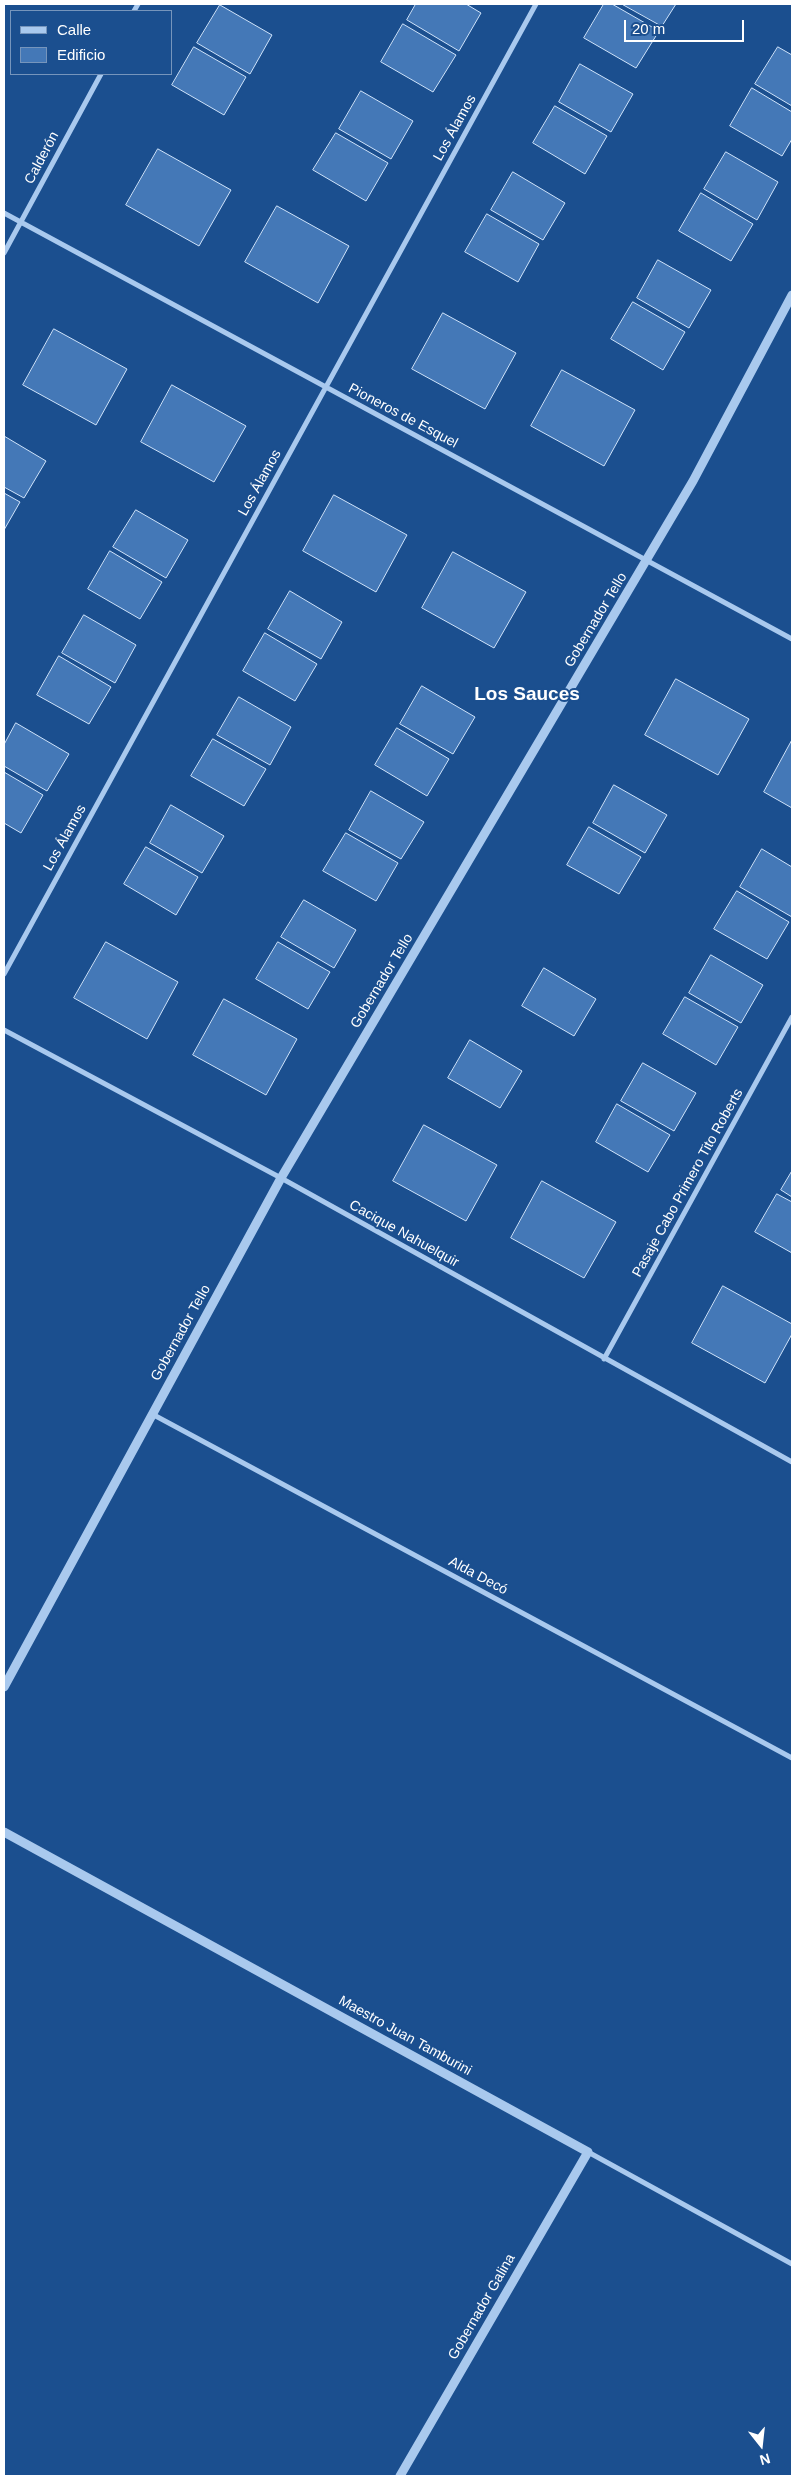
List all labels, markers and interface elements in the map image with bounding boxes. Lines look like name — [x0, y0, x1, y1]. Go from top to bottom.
legend — [10, 10, 172, 75]
scale bar — [626, 10, 746, 42]
text: 20 m — [632, 20, 665, 37]
text: Calle — [57, 21, 91, 38]
text: Edificio — [57, 46, 105, 63]
street label: Los Álamos — [430, 92, 480, 164]
street label: Calderón — [21, 129, 63, 187]
street label: Pioneros de Esquel — [345, 380, 461, 452]
street label: Los Álamos — [235, 447, 285, 519]
street label: Gobernador Tello — [561, 570, 631, 670]
district label: Los Sauces — [474, 684, 580, 706]
street label: Los Álamos — [40, 802, 90, 874]
street label: Gobernador Tello — [347, 931, 417, 1031]
street label: Pasaje Cabo Primero Tito Roberts — [629, 1086, 747, 1280]
street label: Cacique Nahuelquir — [346, 1197, 462, 1271]
street label: Gobernador Tello — [148, 1282, 214, 1384]
street label: Alda Decó — [446, 1553, 510, 1599]
street label: Maestro Juan Tamburini — [336, 1992, 474, 2080]
street label: Gobernador Galina — [445, 2251, 519, 2363]
north arrow — [736, 2420, 786, 2470]
text: N — [758, 2450, 772, 2469]

